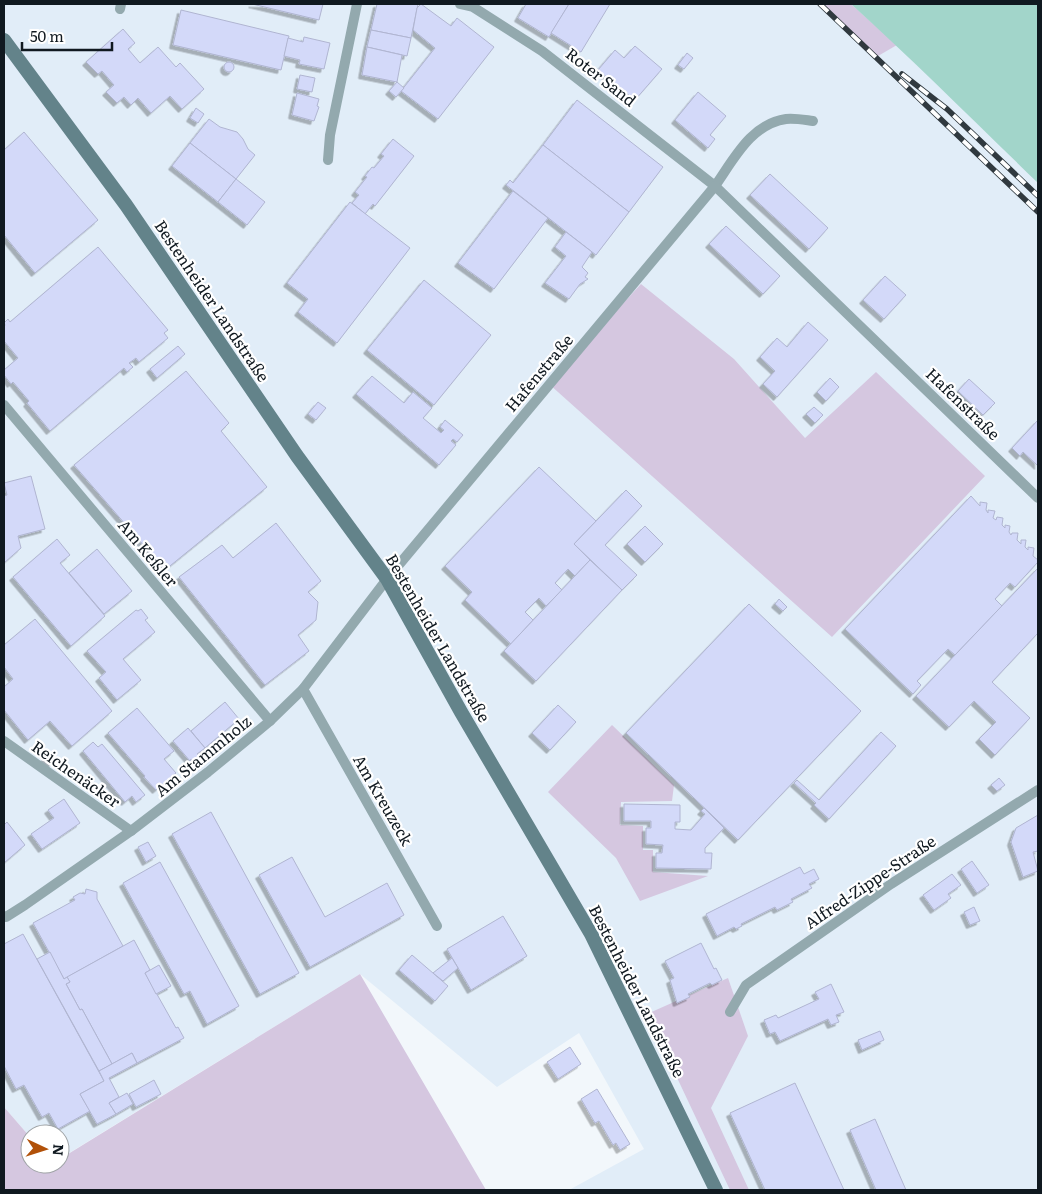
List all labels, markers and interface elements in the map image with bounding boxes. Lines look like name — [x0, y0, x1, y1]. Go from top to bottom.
scale bar — [22, 20, 112, 52]
text: 50 m — [30, 24, 64, 47]
street label: Roter Sand — [561, 41, 642, 112]
street label: Bestenheider Landstraße — [149, 215, 276, 386]
street label: Hafenstraße — [498, 328, 578, 417]
street label: Hafenstraße — [921, 362, 1006, 445]
street label: Am Keßler — [113, 513, 185, 592]
street label: Bestenheider Landstraße — [381, 549, 497, 726]
street label: Am Stammholz — [149, 709, 256, 802]
street label: Reichenäcker — [27, 734, 126, 813]
street label: Am Kreuzeck — [348, 749, 420, 850]
street label: Alfred-Zippe-Straße — [799, 828, 940, 934]
street label: Bestenheider Landstraße — [584, 900, 692, 1081]
north arrow — [20, 1124, 70, 1174]
text: N — [49, 1143, 69, 1157]

